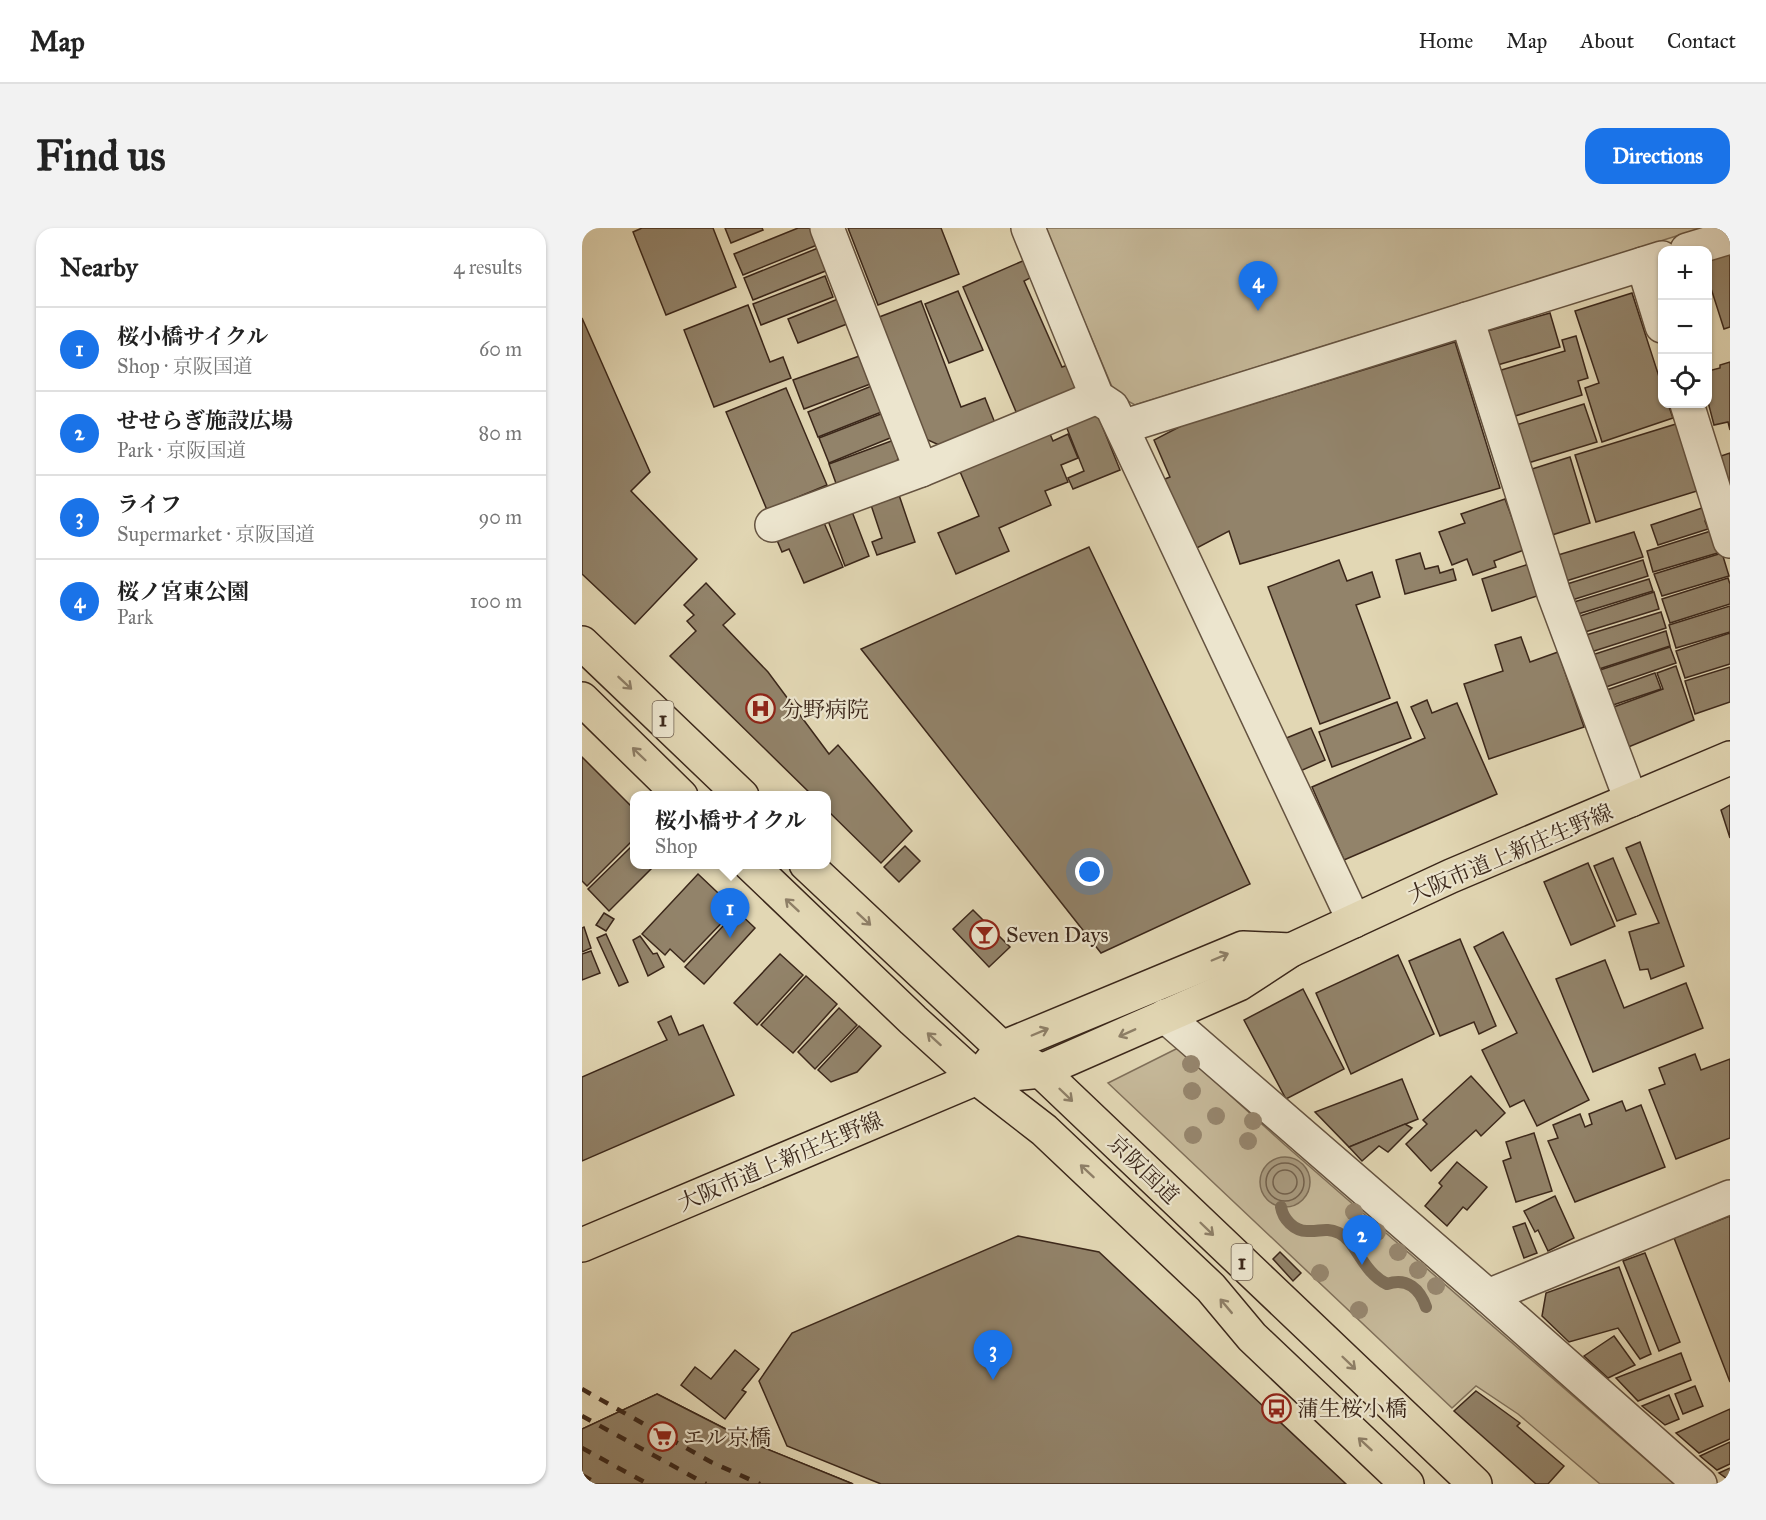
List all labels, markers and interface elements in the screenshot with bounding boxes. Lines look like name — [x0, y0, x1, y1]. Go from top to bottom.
text: Map — [30, 24, 85, 59]
text: Home — [1418, 28, 1473, 54]
text: Map — [1506, 28, 1547, 54]
text: About — [1580, 28, 1634, 54]
text: Contact — [1667, 28, 1736, 54]
button: Directions — [1585, 128, 1730, 184]
text: Find us — [36, 130, 166, 182]
map controls — [1658, 246, 1712, 408]
button: + — [1658, 246, 1712, 300]
text: Nearby — [60, 251, 138, 283]
text: 4 results — [453, 255, 522, 279]
pin: 4 — [1238, 262, 1278, 311]
button: − — [1658, 300, 1712, 354]
text: 桜小橋サイクル — [117, 323, 268, 350]
text: 1 — [76, 337, 83, 361]
text: 60 m — [479, 337, 522, 361]
text: Shop · 京阪国道 — [117, 354, 253, 378]
button: locate — [1658, 354, 1712, 408]
text: せせらぎ施設広場 — [117, 407, 293, 434]
text: 2 — [75, 421, 84, 445]
text: 80 m — [479, 421, 522, 445]
text: Park · 京阪国道 — [117, 438, 246, 462]
text: ライフ — [117, 491, 182, 518]
text: 3 — [76, 505, 84, 529]
text: 90 m — [479, 505, 522, 529]
text: Supermarket · 京阪国道 — [117, 522, 315, 546]
text: 桜ノ宮東公園 — [117, 578, 249, 605]
text: 4 — [74, 589, 85, 613]
text: 100 m — [470, 589, 522, 613]
text: Park — [117, 605, 153, 629]
one-way arrow — [617, 676, 632, 690]
hospital icon: 分野病院 — [744, 693, 776, 725]
place label: 分野病院 — [781, 696, 869, 723]
road number: 1 — [652, 701, 674, 737]
one-way arrow — [632, 747, 647, 762]
popup — [630, 791, 831, 869]
street label: 大阪市道上新庄生野線 — [1404, 798, 1617, 909]
text: 桜小橋サイクル — [655, 807, 806, 834]
text: Shop — [655, 834, 698, 858]
your location — [1075, 857, 1104, 886]
pin: 1 — [710, 888, 750, 938]
one-way arrow — [784, 898, 799, 912]
one-way arrow — [856, 911, 871, 925]
bar icon: Seven Days — [969, 918, 1001, 950]
place label: Seven Days — [1006, 921, 1109, 948]
one-way arrow — [1210, 951, 1229, 962]
one-way arrow — [1030, 1026, 1049, 1037]
one-way arrow — [1118, 1028, 1136, 1040]
one-way arrow — [926, 1032, 941, 1046]
one-way arrow — [1058, 1088, 1073, 1102]
street label: 大阪市道上新庄生野線 — [674, 1106, 887, 1217]
street label: 京阪国道 — [1103, 1129, 1185, 1210]
one-way arrow — [1079, 1163, 1094, 1178]
pin: 2 — [1342, 1216, 1382, 1265]
one-way arrow — [1200, 1222, 1215, 1236]
road number: 1 — [1232, 1244, 1252, 1280]
one-way arrow — [1220, 1298, 1233, 1314]
pin: 3 — [974, 1330, 1012, 1380]
one-way arrow — [1341, 1356, 1356, 1371]
bus stop icon: 蒲生桜小橋 — [1260, 1392, 1292, 1424]
place label: 蒲生桜小橋 — [1297, 1395, 1407, 1422]
supermarket icon: エル京橋 — [646, 1421, 678, 1453]
place label: エル京橋 — [683, 1424, 771, 1451]
one-way arrow — [1357, 1437, 1372, 1451]

